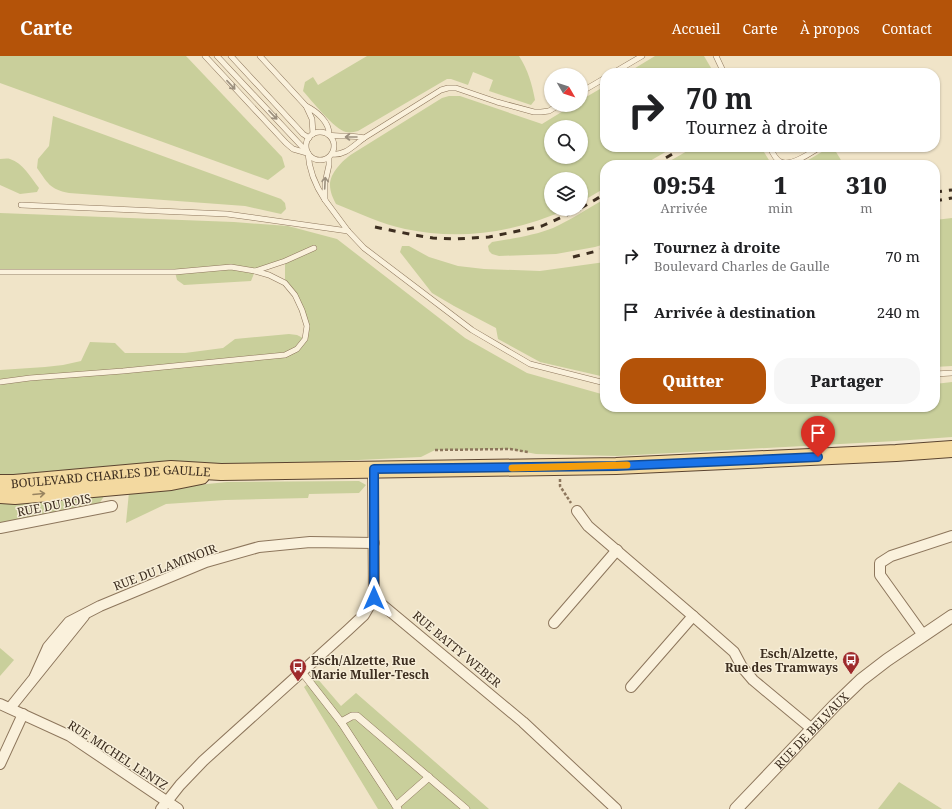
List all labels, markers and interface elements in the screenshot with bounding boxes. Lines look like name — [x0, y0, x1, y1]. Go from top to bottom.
text: Carte — [20, 15, 73, 41]
text: Accueil — [672, 19, 720, 38]
text: Carte — [742, 19, 778, 38]
text: À propos — [800, 19, 860, 38]
text: Contact — [882, 19, 932, 38]
north arrow — [544, 68, 588, 112]
map controls — [544, 68, 588, 216]
text: 70 m — [686, 79, 753, 117]
one-way arrow — [227, 80, 236, 90]
icon: right — [620, 84, 672, 136]
one-way arrow — [268, 110, 277, 120]
text: Tournez à droite — [686, 115, 828, 139]
button: search — [544, 120, 588, 164]
one-way arrow — [345, 133, 358, 141]
text: 09:54 — [653, 168, 715, 201]
text: 1 — [774, 168, 787, 201]
text: 310 — [846, 168, 887, 201]
button: layers — [544, 172, 588, 216]
one-way arrow — [322, 177, 329, 190]
text: Arrivée — [661, 199, 708, 217]
text: min — [768, 199, 793, 217]
text: m — [860, 199, 873, 217]
text: Tournez à droite — [654, 237, 780, 257]
icon: right — [620, 245, 642, 267]
text: 70 m — [885, 246, 920, 266]
text: Boulevard Charles de Gaulle — [654, 257, 830, 275]
icon: arrive — [620, 301, 642, 323]
text: Arrivée à destination — [654, 302, 816, 322]
text: 240 m — [877, 302, 920, 322]
button: Quitter — [620, 358, 766, 404]
button: Partager — [774, 358, 920, 404]
pin — [801, 416, 835, 457]
icon: arrive — [807, 422, 829, 444]
street label: BOULEVARD CHARLES DE GAULLE — [10, 460, 211, 492]
street label: RUE DU BOIS — [16, 489, 92, 521]
one-way arrow — [32, 490, 45, 497]
street label: RUE DU LAMINOIR — [111, 539, 219, 595]
position arrow — [353, 577, 395, 619]
street label: RUE BATTY WEBER — [409, 607, 505, 691]
place label: Esch/Alzette, Rue des Tramways — [725, 645, 838, 676]
bus stop icon: Esch/Alzette, Rue des Tramways — [841, 650, 861, 675]
place label: Esch/Alzette, Rue Marie Muller-Tesch — [311, 652, 429, 683]
bus stop icon: Esch/Alzette, Rue Marie Muller-Tesch — [288, 657, 308, 682]
street label: RUE DE BELVAUX — [770, 688, 852, 772]
street label: RUE MICHEL LENTZ — [65, 716, 171, 794]

